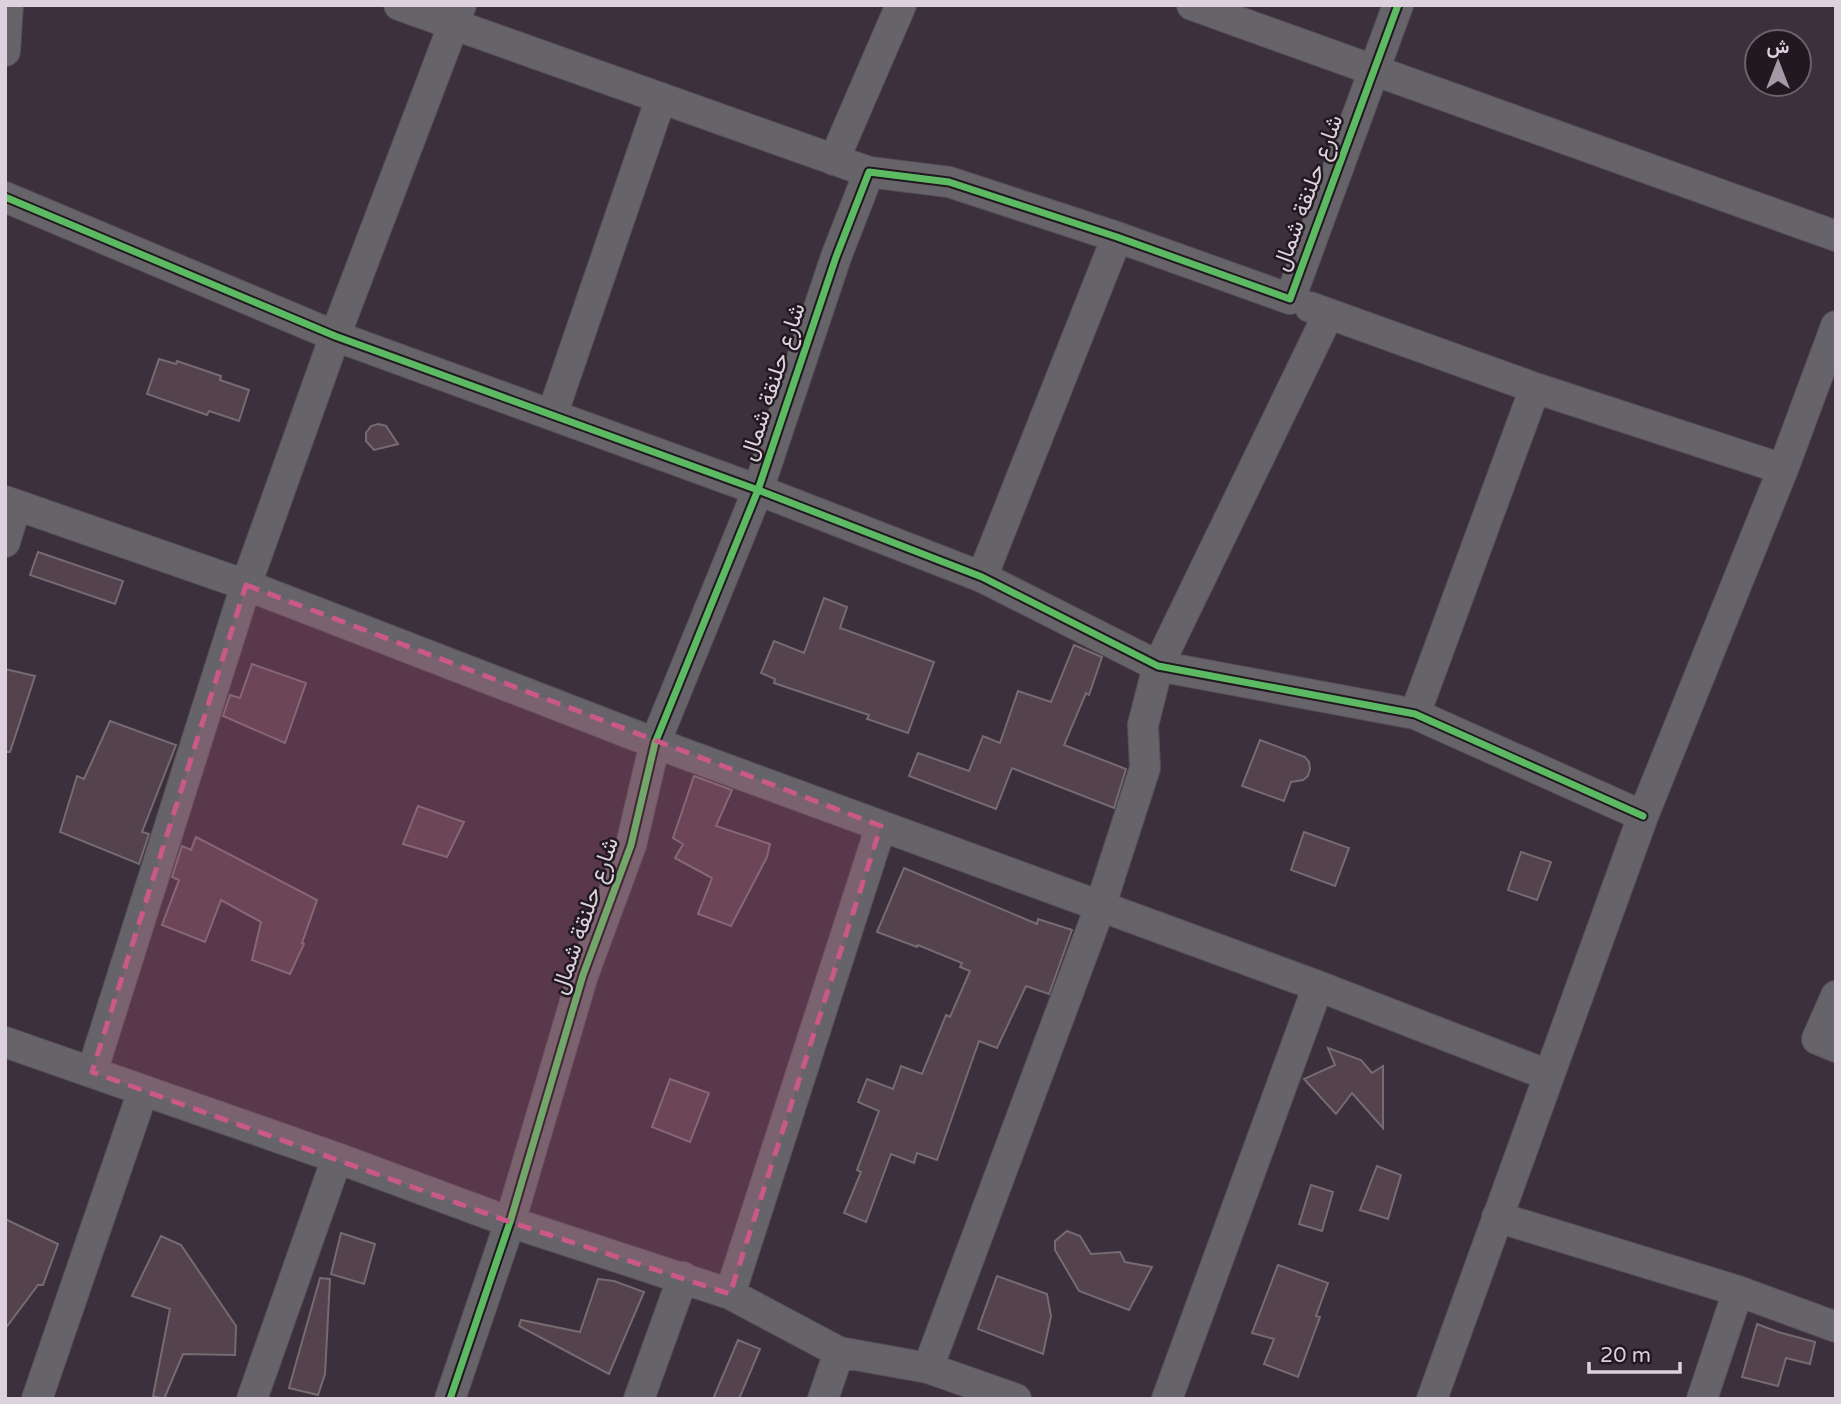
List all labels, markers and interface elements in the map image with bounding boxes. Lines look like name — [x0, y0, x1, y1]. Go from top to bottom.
north arrow — [1743, 28, 1813, 98]
text: ش — [1767, 36, 1790, 58]
street label: شارع حلنقة شمال — [1267, 111, 1350, 275]
street label: شارع حلنقة شمال — [734, 300, 813, 465]
street label: شارع حلنقة شمال — [545, 834, 626, 998]
scale bar — [1589, 1330, 1680, 1374]
text: 20 m — [1600, 1343, 1651, 1368]

